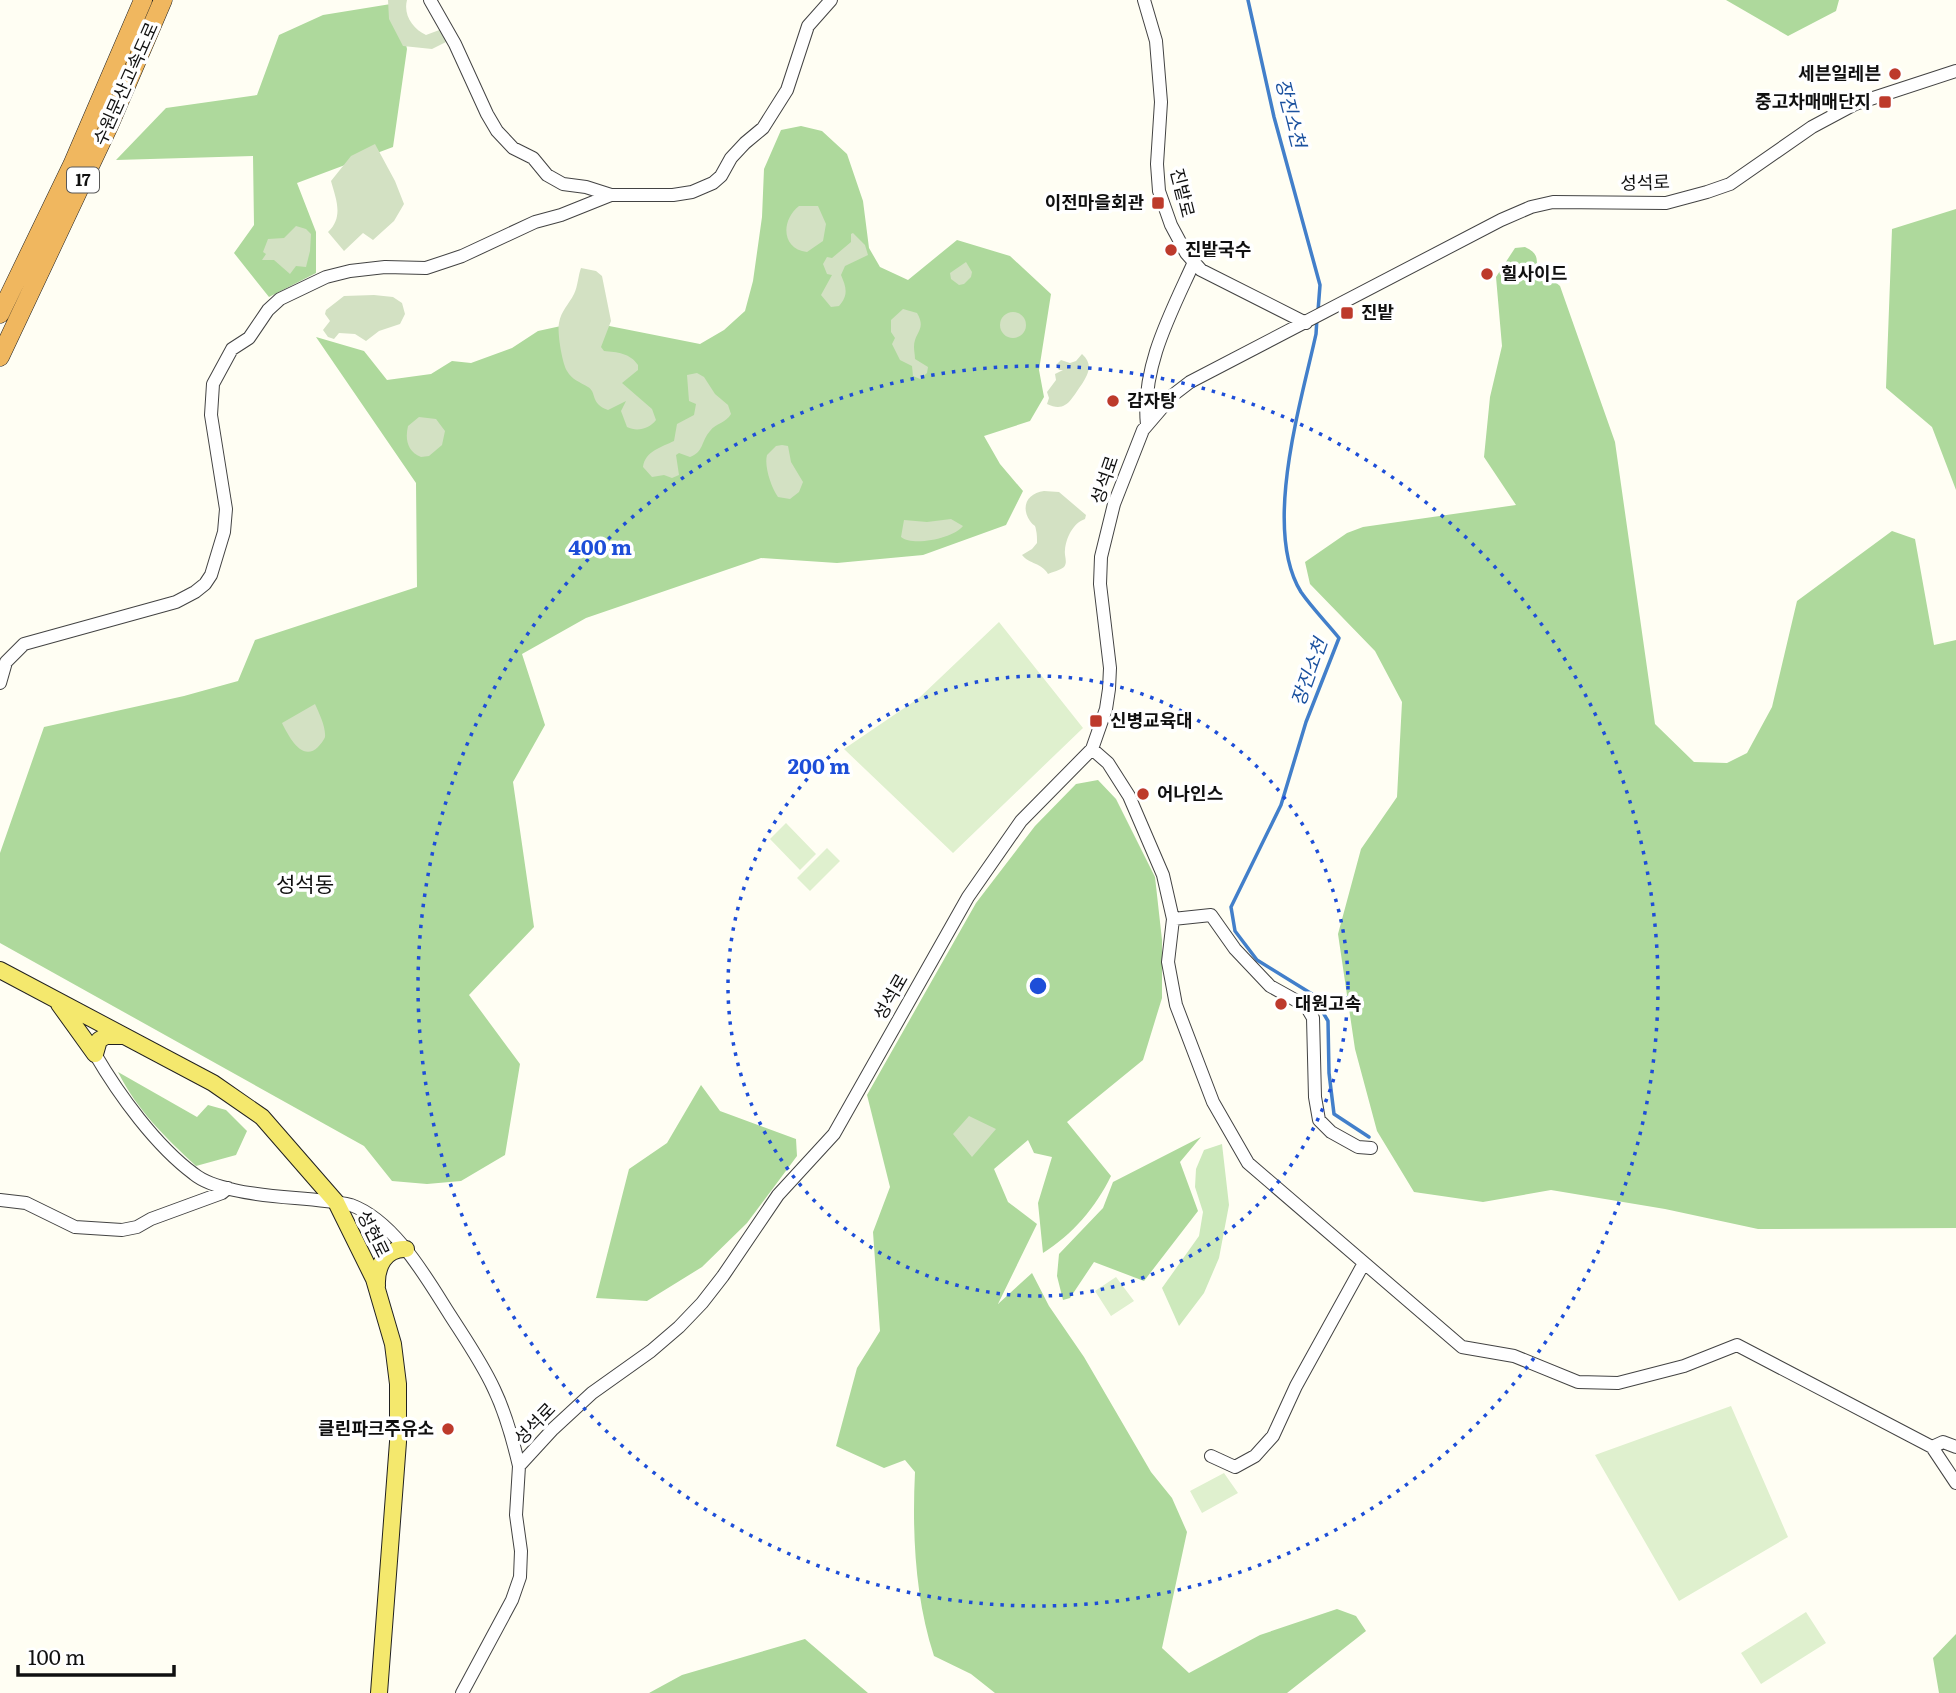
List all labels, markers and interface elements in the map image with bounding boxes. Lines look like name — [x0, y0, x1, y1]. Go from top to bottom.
street label: 수원문산고속도로 — [85, 17, 164, 149]
place label: 세븐일레븐 — [1798, 59, 1881, 86]
marker: 세븐일레븐 — [1887, 66, 1903, 82]
water label: 장진소천 — [1270, 75, 1314, 152]
place label: 중고차매매단지 — [1755, 87, 1871, 114]
marker: 중고차매매단지 — [1877, 94, 1893, 110]
street label: 진밭로 — [1164, 165, 1203, 220]
street label: 성석로 — [1620, 167, 1670, 196]
road number: 17 — [67, 168, 99, 192]
place label: 이전마을회관 — [1045, 188, 1144, 215]
marker: 이전마을회관 — [1150, 195, 1166, 211]
place label: 진밭국수 — [1185, 235, 1251, 262]
marker: 진밭국수 — [1163, 242, 1179, 258]
place label: 힐사이드 — [1501, 259, 1567, 286]
marker: 힐사이드 — [1479, 266, 1495, 282]
place label: 진밭 — [1361, 298, 1394, 325]
marker: 진밭 — [1339, 305, 1355, 321]
place label: 감자탕 — [1127, 386, 1177, 413]
marker: 감자탕 — [1105, 393, 1121, 409]
street label: 성석로 — [1083, 452, 1124, 507]
text: 400 m — [568, 530, 632, 561]
water label: 장진소천 — [1283, 633, 1334, 709]
place label: 신병교육대 — [1110, 706, 1193, 733]
marker: 신병교육대 — [1088, 713, 1104, 729]
text: 200 m — [788, 749, 850, 780]
place label: 어나인스 — [1157, 779, 1223, 806]
marker: 어나인스 — [1135, 786, 1151, 802]
district label: 성석동 — [276, 867, 334, 898]
street label: 성석로 — [866, 968, 914, 1025]
centre of rings — [1026, 974, 1050, 998]
place label: 대원고속 — [1295, 989, 1361, 1016]
marker: 대원고속 — [1273, 996, 1289, 1012]
street label: 성현로 — [351, 1205, 397, 1262]
street label: 성석로 — [507, 1396, 561, 1450]
place label: 클린파크주유소 — [318, 1414, 434, 1441]
marker: 클린파크주유소 — [440, 1421, 456, 1437]
scale bar — [18, 1634, 173, 1678]
text: 100 m — [28, 1640, 85, 1671]

